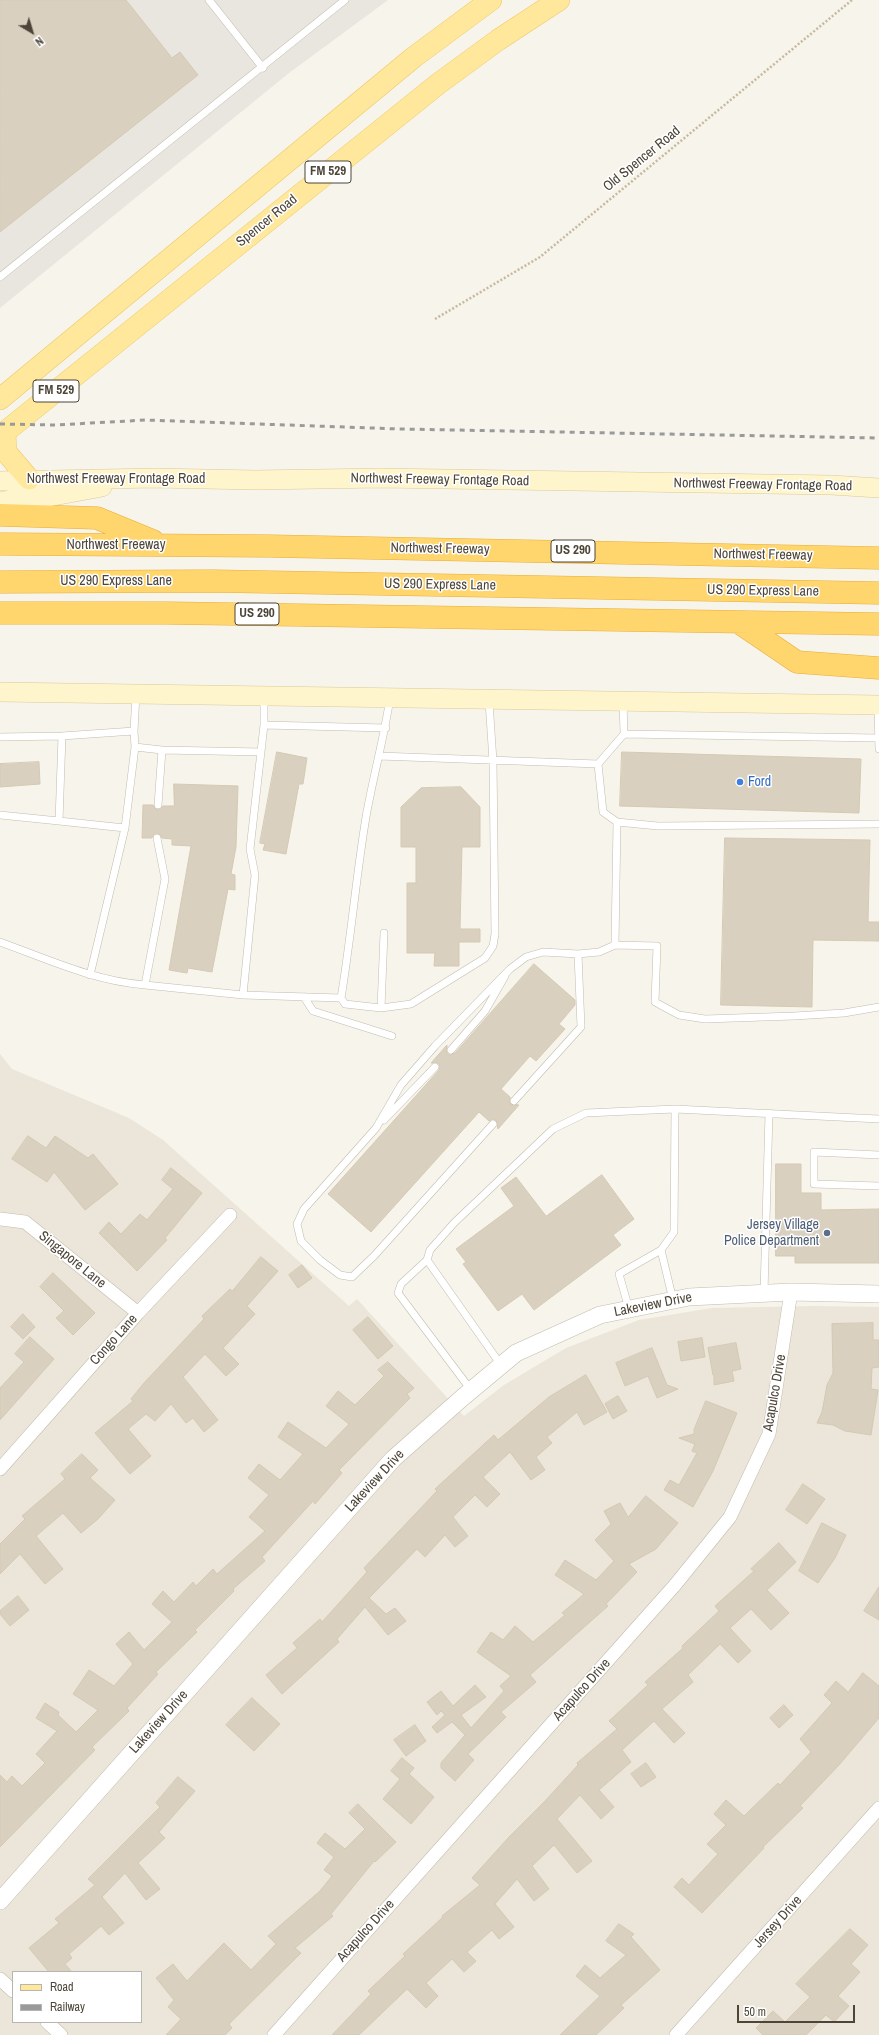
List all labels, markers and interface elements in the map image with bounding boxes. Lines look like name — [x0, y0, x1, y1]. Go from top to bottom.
north arrow — [12, 12, 52, 52]
text: N — [33, 34, 46, 49]
street label: Old Spencer Road — [600, 123, 684, 195]
road number: FM 529 — [305, 161, 351, 183]
street label: Spencer Road — [233, 191, 301, 251]
road number: FM 529 — [33, 380, 79, 402]
street label: Northwest Freeway Frontage Road — [351, 470, 529, 490]
street label: Northwest Freeway Frontage Road — [27, 471, 205, 487]
street label: Northwest Freeway Frontage Road — [674, 475, 852, 495]
street label: Northwest Freeway — [67, 537, 165, 553]
street label: Northwest Freeway — [390, 540, 490, 558]
road number: US 290 — [551, 540, 595, 562]
street label: Northwest Freeway — [713, 546, 813, 564]
street label: US 290 Express Lane — [60, 573, 172, 589]
street label: US 290 Express Lane — [384, 576, 496, 594]
street label: US 290 Express Lane — [707, 582, 819, 600]
road number: US 290 — [235, 603, 279, 625]
place label: Ford — [748, 774, 771, 790]
marker: Ford — [735, 777, 745, 787]
place label: Jersey Village Police Department — [724, 1217, 819, 1250]
street label: Singapore Lane — [35, 1228, 109, 1292]
marker: Jersey Village Police Department — [822, 1228, 832, 1238]
street label: Lakeview Drive — [613, 1289, 693, 1321]
street label: Congo Lane — [87, 1311, 141, 1369]
street label: Acapulco Drive — [760, 1353, 790, 1433]
street label: Lakeview Drive — [342, 1446, 408, 1516]
street label: Acapulco Drive — [550, 1655, 614, 1725]
street label: Lakeview Drive — [126, 1687, 192, 1757]
street label: Jersey Drive — [750, 1892, 806, 1952]
street label: Acapulco Drive — [334, 1896, 398, 1966]
legend — [12, 1971, 142, 2023]
text: Road — [50, 1979, 74, 1995]
scale bar — [739, 1997, 857, 2023]
text: Railway — [50, 1999, 85, 2015]
text: 50 m — [744, 2004, 766, 2020]

